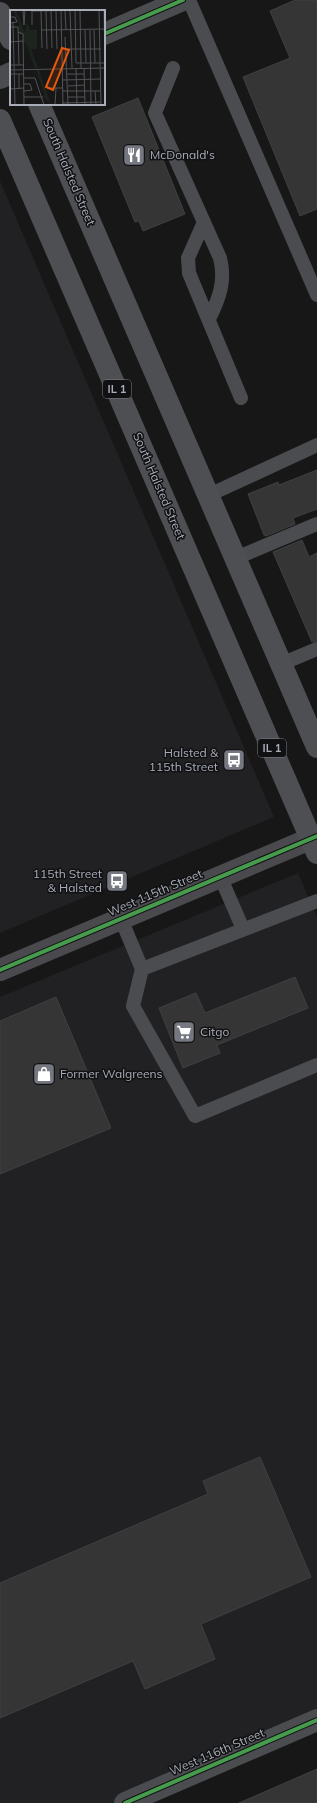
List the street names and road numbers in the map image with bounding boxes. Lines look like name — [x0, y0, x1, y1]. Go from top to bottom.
street label: South Halsted Street — [40, 116, 99, 228]
road number: IL 1 — [103, 380, 131, 398]
street label: South Halsted Street — [130, 430, 189, 542]
road number: IL 1 — [258, 739, 286, 757]
street label: West 115th Street — [105, 866, 204, 919]
street label: West 116th Street — [167, 1725, 266, 1778]

